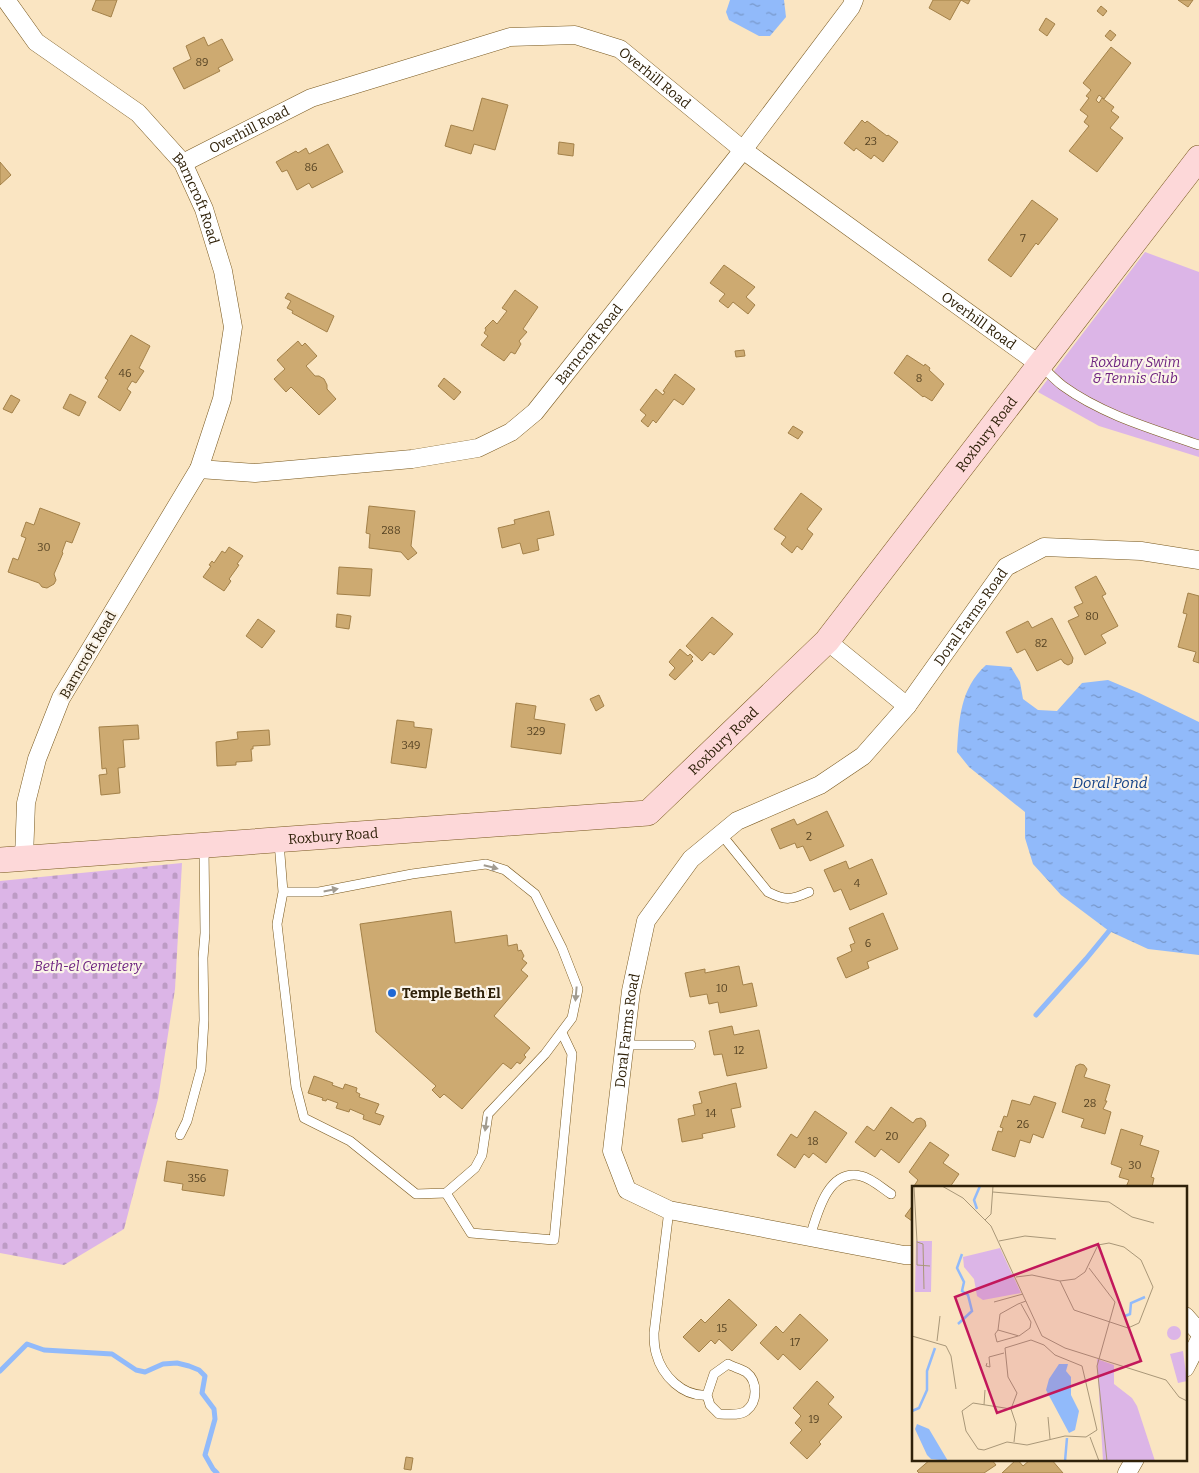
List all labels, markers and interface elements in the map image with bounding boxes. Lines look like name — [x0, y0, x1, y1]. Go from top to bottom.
street label: Overhill Road — [616, 43, 694, 112]
house number: 89 — [195, 56, 209, 69]
street label: Overhill Road — [206, 102, 292, 157]
house number: 23 — [865, 135, 877, 148]
street label: Barncroft Road — [169, 149, 223, 246]
house number: 86 — [304, 161, 318, 174]
house number: 7 — [1020, 232, 1026, 245]
street label: Overhill Road — [938, 288, 1019, 353]
street label: Barncroft Road — [552, 301, 626, 388]
park label: Roxbury Swim & Tennis Club — [1090, 354, 1180, 387]
house number: 46 — [119, 367, 131, 380]
house number: 8 — [916, 372, 922, 385]
street label: Roxbury Road — [952, 393, 1021, 475]
house number: 288 — [381, 524, 401, 537]
house number: 30 — [37, 541, 51, 554]
street label: Doral Farms Road — [930, 565, 1011, 669]
street label: Barncroft Road — [56, 608, 120, 702]
house number: 80 — [1085, 610, 1099, 623]
house number: 82 — [1035, 637, 1047, 650]
street label: Roxbury Road — [685, 703, 762, 778]
house number: 329 — [527, 725, 545, 738]
house number: 349 — [401, 739, 421, 752]
water label: Doral Pond — [1072, 774, 1148, 792]
street label: Roxbury Road — [287, 824, 379, 848]
house number: 2 — [806, 830, 812, 843]
one-way arrow — [484, 863, 499, 871]
house number: 4 — [854, 877, 861, 890]
one-way arrow — [324, 885, 340, 893]
house number: 6 — [865, 937, 871, 950]
park label: Beth-el Cemetery — [34, 958, 143, 975]
street label: Doral Farms Road — [611, 972, 643, 1089]
house number: 10 — [716, 982, 728, 995]
place label: Temple Beth El — [402, 985, 501, 1002]
marker: Temple Beth El — [386, 987, 398, 999]
one-way arrow — [572, 987, 580, 1003]
house number: 12 — [734, 1044, 744, 1057]
house number: 28 — [1084, 1097, 1096, 1110]
house number: 14 — [706, 1107, 717, 1120]
one-way arrow — [482, 1117, 490, 1133]
house number: 26 — [1017, 1118, 1029, 1131]
house number: 20 — [885, 1130, 899, 1143]
house number: 18 — [807, 1135, 819, 1148]
house number: 30 — [1128, 1159, 1142, 1172]
house number: 356 — [188, 1172, 206, 1185]
inset map — [912, 1186, 1186, 1460]
house number: 15 — [717, 1322, 727, 1335]
house number: 17 — [790, 1336, 800, 1349]
house number: 19 — [809, 1413, 819, 1426]

